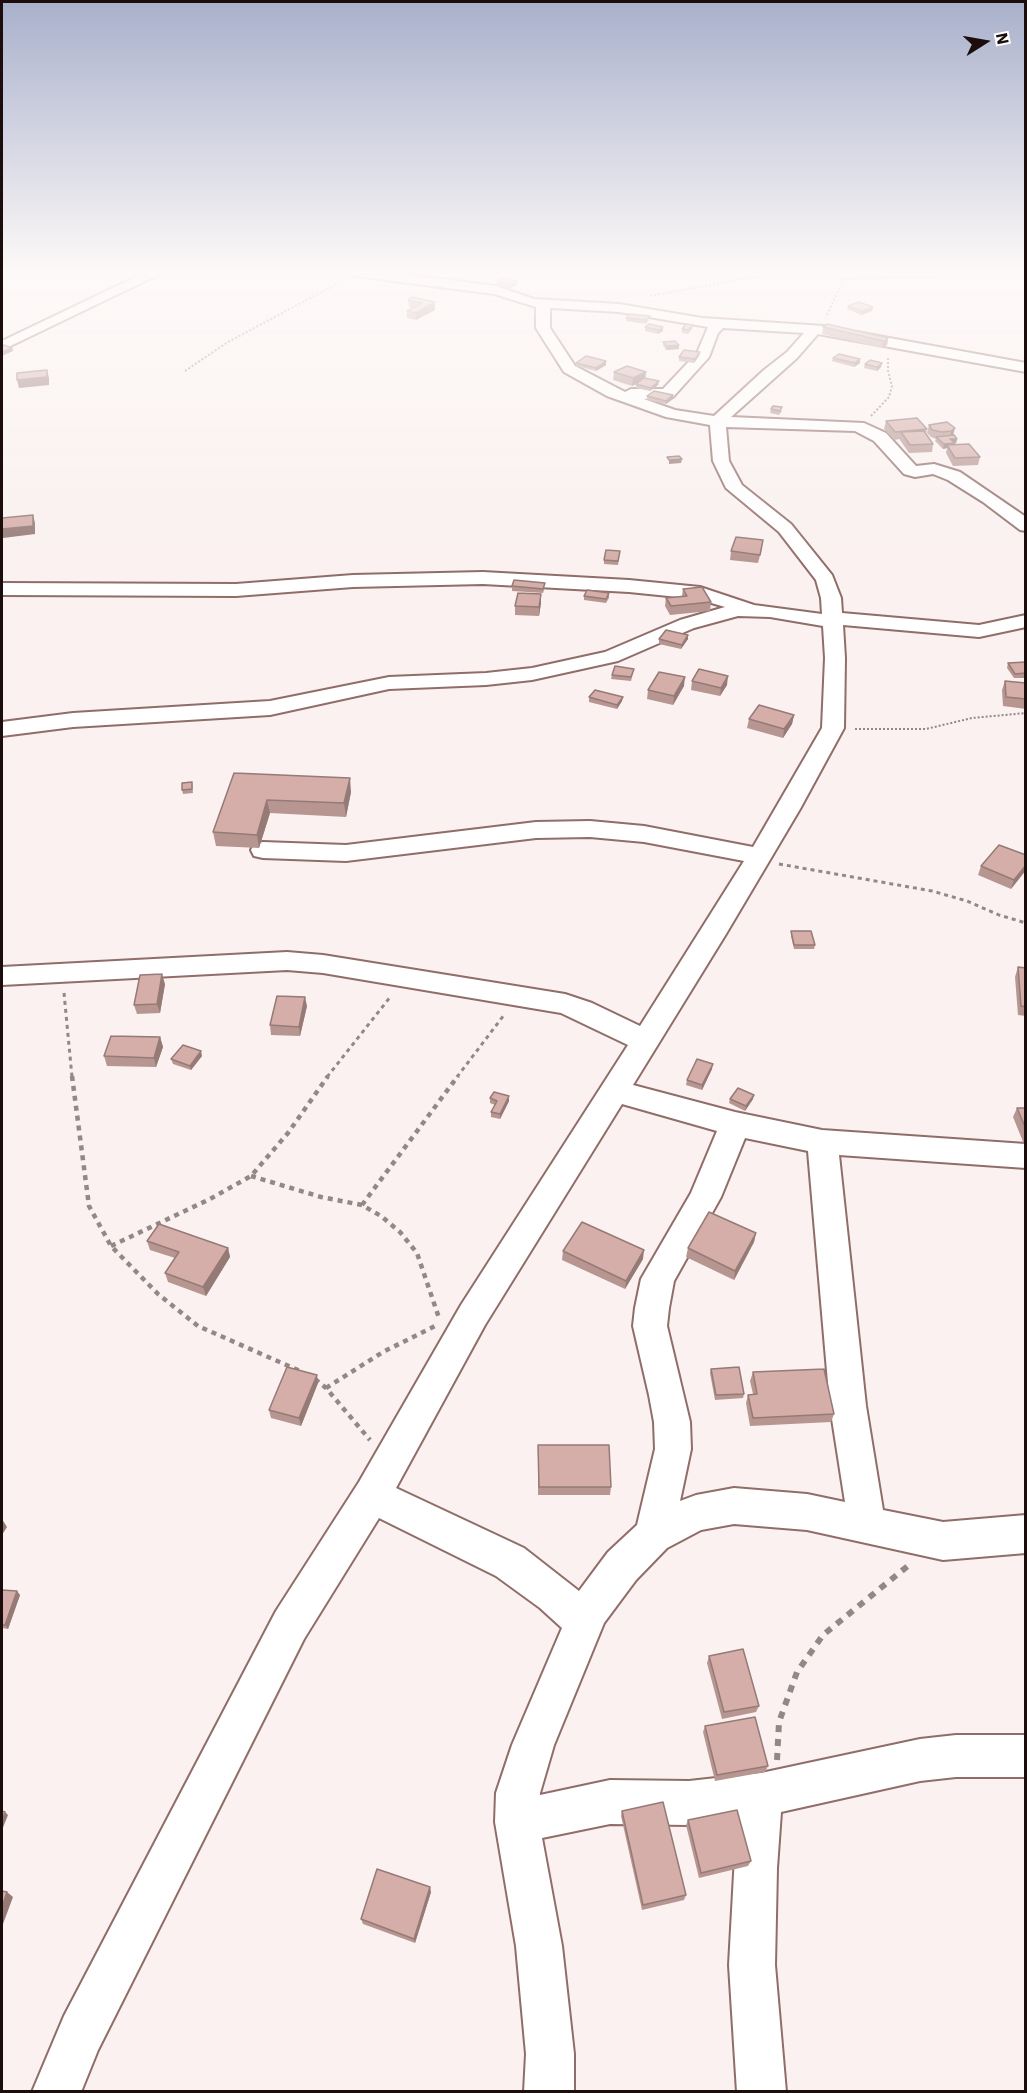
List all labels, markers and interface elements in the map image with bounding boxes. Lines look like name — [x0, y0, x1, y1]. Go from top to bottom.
north arrow — [955, 12, 1015, 72]
text: N — [992, 31, 1014, 46]

